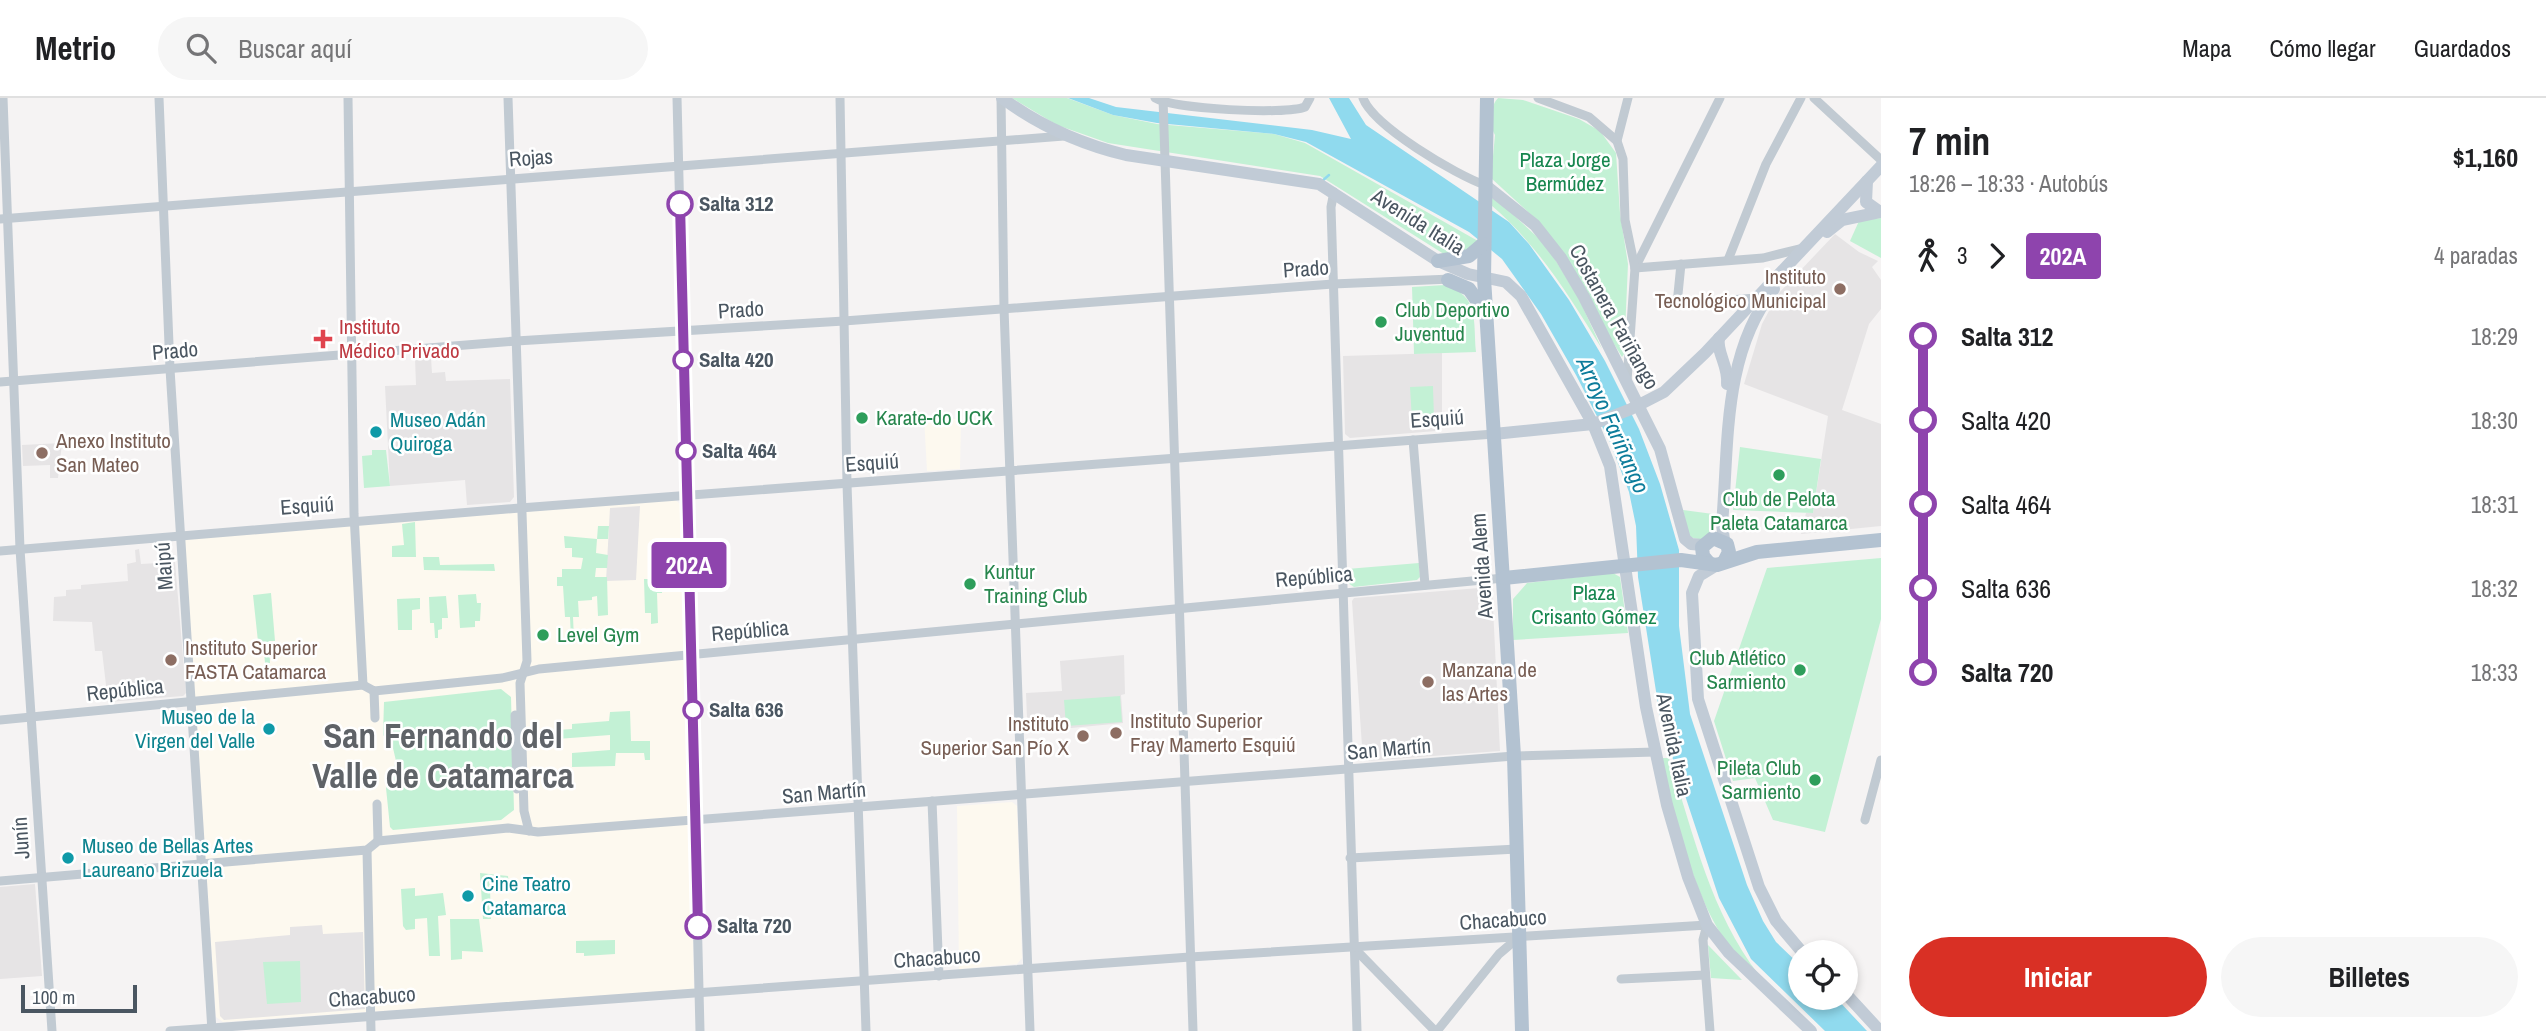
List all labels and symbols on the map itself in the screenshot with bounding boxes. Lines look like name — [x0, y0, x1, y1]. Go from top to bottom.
street label: Rojas — [508, 142, 554, 174]
park label: Plaza Jorge Bermúdez — [1520, 145, 1610, 198]
street label: Avenida Italia — [1365, 181, 1471, 262]
place label: Salta 312 — [699, 189, 774, 218]
marker: Salta 312 — [667, 191, 693, 217]
street label: Costanera Fariñango — [1563, 239, 1666, 395]
street label: Prado — [1282, 252, 1330, 285]
place label: Instituto Tecnológico Municipal — [1655, 262, 1826, 315]
marker: Instituto Tecnológico Municipal — [1832, 281, 1848, 297]
street label: Prado — [717, 293, 765, 326]
place label: Club Deportivo Juventud — [1395, 295, 1510, 348]
place label: Instituto Médico Privado — [339, 312, 460, 365]
marker: Club Deportivo Juventud — [1373, 314, 1389, 330]
marker: Instituto Médico Privado — [313, 329, 333, 349]
street label: Prado — [151, 334, 199, 367]
place label: Salta 420 — [699, 345, 774, 374]
marker: Salta 420 — [673, 350, 693, 370]
water label: Arroyo Fariñango — [1569, 351, 1657, 498]
street label: Esquiú — [1409, 402, 1465, 435]
place label: Karate-do UCK — [876, 403, 993, 432]
place label: Museo Adán Quiroga — [390, 405, 486, 458]
marker: Karate-do UCK — [854, 410, 870, 426]
marker: Museo Adán Quiroga — [368, 424, 384, 440]
place label: Anexo Instituto San Mateo — [55, 426, 171, 479]
place label: Salta 464 — [702, 436, 777, 465]
marker: Salta 464 — [676, 441, 696, 461]
marker: Anexo Instituto San Mateo — [34, 445, 50, 461]
street label: Esquiú — [844, 446, 900, 479]
marker: Club de Pelota Paleta Catamarca — [1771, 467, 1787, 483]
place label: Club de Pelota Paleta Catamarca — [1710, 484, 1848, 537]
street label: Esquiú — [279, 489, 335, 522]
street label: Avenida Alem — [1463, 512, 1500, 621]
street label: Maipú — [147, 541, 180, 591]
line badge: 202A — [640, 542, 738, 588]
place label: Kuntur Training Club — [984, 557, 1088, 610]
street label: República — [1274, 559, 1354, 594]
marker: Kuntur Training Club — [962, 576, 978, 592]
park label: Plaza Crisanto Gómez — [1531, 578, 1657, 631]
street label: República — [710, 613, 790, 648]
place label: Level Gym — [557, 620, 639, 649]
marker: Level Gym — [535, 627, 551, 643]
place label: Instituto Superior FASTA Catamarca — [185, 633, 327, 686]
place label: Club Atlético Sarmiento — [1689, 643, 1786, 696]
marker: Instituto Superior FASTA Catamarca — [163, 652, 179, 668]
place label: Manzana de las Artes — [1442, 655, 1537, 708]
marker: Club Atlético Sarmiento — [1792, 662, 1808, 678]
street label: República — [85, 671, 165, 708]
marker: Manzana de las Artes — [1420, 674, 1436, 690]
street label: Avenida Italia — [1649, 690, 1700, 800]
place label: Salta 636 — [709, 695, 784, 724]
marker: Salta 636 — [683, 700, 703, 720]
place label: Museo de la Virgen del Valle — [135, 702, 255, 755]
place label: Instituto Superior Fray Mamerto Esquiú — [1130, 706, 1296, 759]
place label: Instituto Superior San Pío X — [921, 709, 1070, 762]
district label: San Fernando del Valle de Catamarca — [312, 712, 574, 799]
marker: Museo de la Virgen del Valle — [261, 721, 277, 737]
marker: Instituto Superior Fray Mamerto Esquiú — [1108, 725, 1124, 741]
marker: Instituto Superior San Pío X — [1075, 728, 1091, 744]
street label: San Martín — [1346, 730, 1432, 767]
place label: Pileta Club Sarmiento — [1717, 753, 1801, 806]
marker: Pileta Club Sarmiento — [1807, 772, 1823, 788]
street label: San Martín — [781, 774, 867, 811]
street label: Junín — [5, 816, 36, 860]
place label: Museo de Bellas Artes Laureano Brizuela — [82, 831, 253, 884]
marker: Museo de Bellas Artes Laureano Brizuela — [60, 850, 76, 866]
place label: Cine Teatro Catamarca — [482, 869, 571, 922]
marker: Cine Teatro Catamarca — [460, 888, 476, 904]
street label: Chacabuco — [1459, 902, 1547, 937]
place label: Salta 720 — [717, 911, 792, 940]
marker: Salta 720 — [685, 913, 711, 939]
street label: Chacabuco — [893, 940, 981, 975]
street label: Chacabuco — [328, 979, 416, 1014]
scale bar — [21, 982, 136, 1014]

